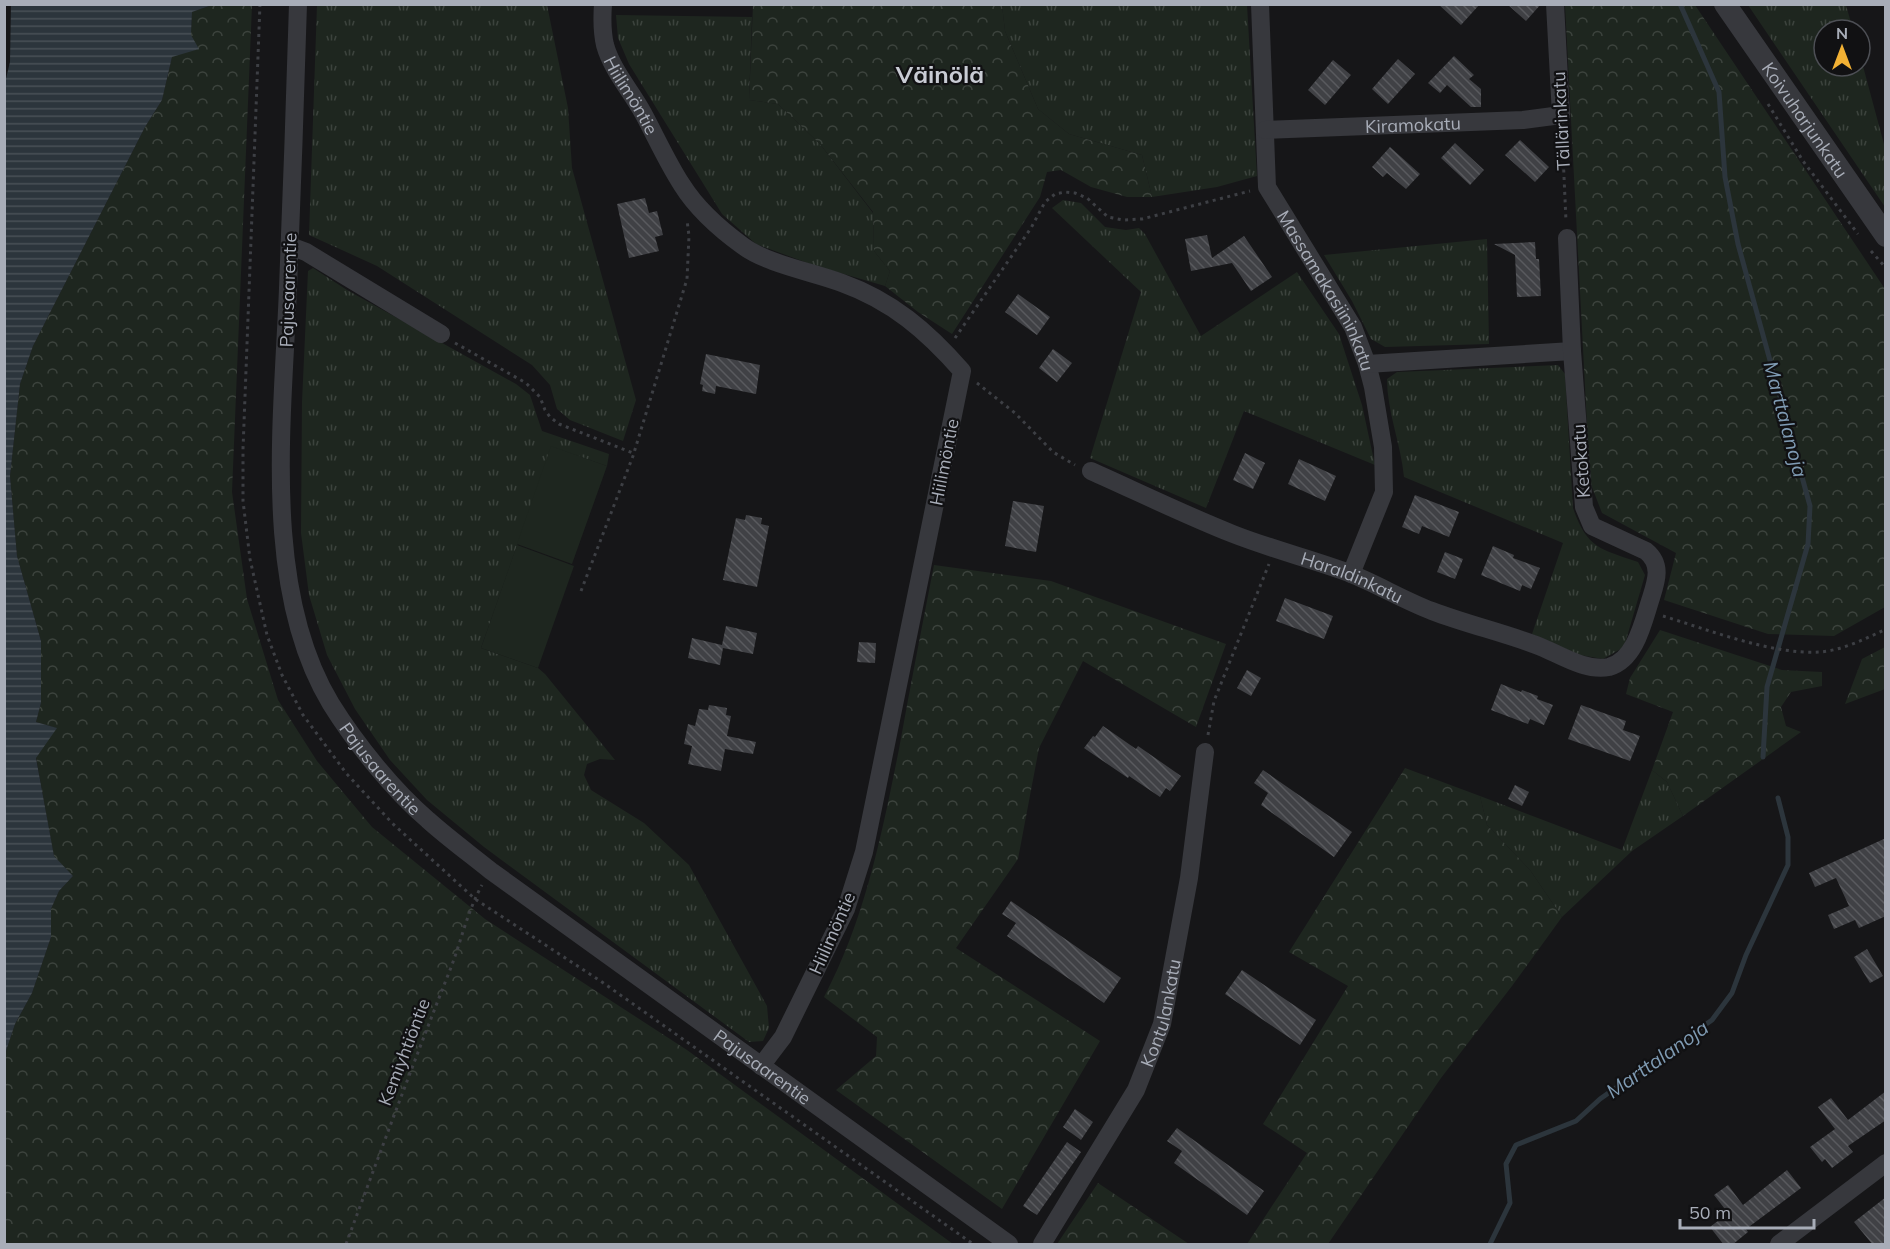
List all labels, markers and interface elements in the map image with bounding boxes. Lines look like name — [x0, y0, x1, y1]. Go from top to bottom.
north arrow — [1812, 18, 1872, 78]
text: N — [1836, 23, 1848, 43]
street label: Hiilimöntie — [599, 52, 664, 138]
street label: Koivuharjunkatu — [1757, 58, 1853, 182]
district label: Väinölä — [895, 59, 984, 89]
street label: Tällärinkatu — [1547, 71, 1575, 171]
street label: Kiramokatu — [1365, 111, 1461, 138]
street label: Massamakasiininkatu — [1273, 206, 1380, 373]
street label: Pajusaarentie — [275, 232, 301, 348]
water label: Marttalanoja — [1758, 358, 1814, 480]
street label: Hiilimöntie — [924, 417, 964, 507]
street label: Ketokatu — [1567, 423, 1595, 499]
street label: Haraldinkatu — [1298, 546, 1407, 608]
street label: Pajusaarentie — [335, 717, 426, 820]
street label: Hiilimöntie — [804, 888, 860, 978]
street label: Kontulankatu — [1135, 957, 1185, 1070]
street label: Kemiyhtiöntie — [373, 995, 435, 1109]
water label: Marttalanoja — [1601, 1015, 1713, 1103]
street label: Pajusaarentie — [709, 1024, 816, 1109]
scale bar — [1680, 1192, 1814, 1230]
text: 50 m — [1689, 1201, 1731, 1224]

